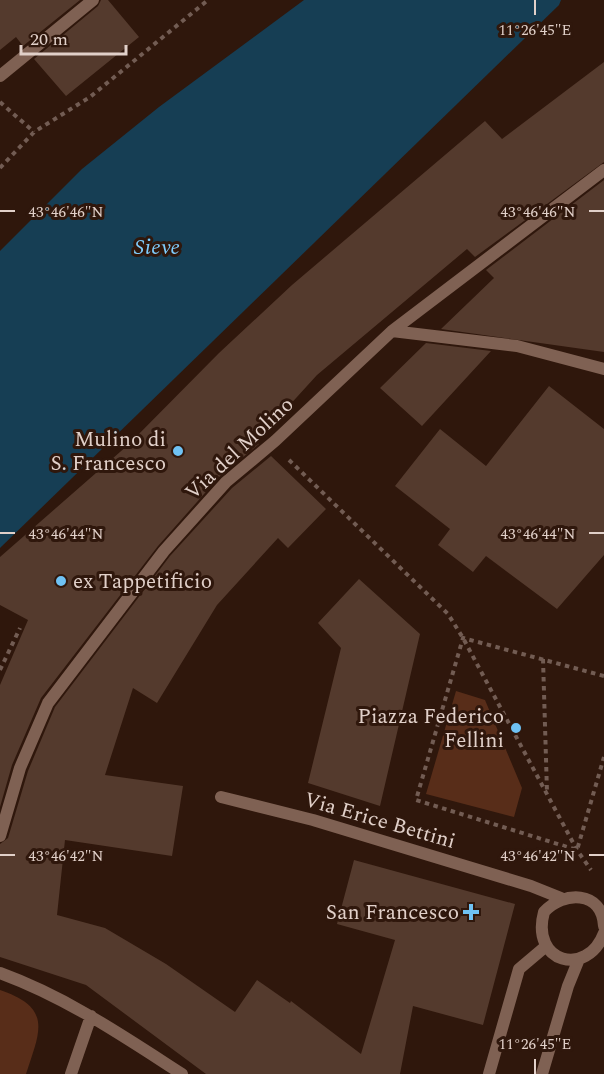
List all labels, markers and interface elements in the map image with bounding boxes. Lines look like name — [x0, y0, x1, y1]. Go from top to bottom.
scale bar — [21, 18, 126, 56]
text: 11°26'45"E — [499, 19, 571, 42]
text: 20 m — [30, 26, 68, 53]
text: 43°46'46"N — [29, 201, 104, 224]
text: 43°46'46"N — [501, 201, 576, 224]
water label: Sieve — [134, 231, 180, 264]
street label: Via del Molino — [178, 390, 301, 508]
place label: Mulino di S. Francesco — [51, 424, 166, 480]
marker: Mulino di S. Francesco — [171, 444, 185, 458]
text: 43°46'44"N — [29, 523, 104, 546]
text: 43°46'44"N — [501, 523, 576, 546]
place label: ex Tappetificio — [73, 566, 212, 598]
marker: ex Tappetificio — [54, 574, 68, 588]
place label: Piazza Federico Fellini — [358, 701, 504, 757]
marker: Piazza Federico Fellini — [509, 721, 523, 735]
street label: Via Erice Bettini — [300, 784, 459, 858]
text: 43°46'42"N — [29, 845, 104, 868]
text: 43°46'42"N — [501, 845, 576, 868]
place label: San Francesco — [326, 897, 459, 929]
marker: San Francesco — [464, 905, 478, 919]
text: 11°26'45"E — [499, 1033, 571, 1056]

